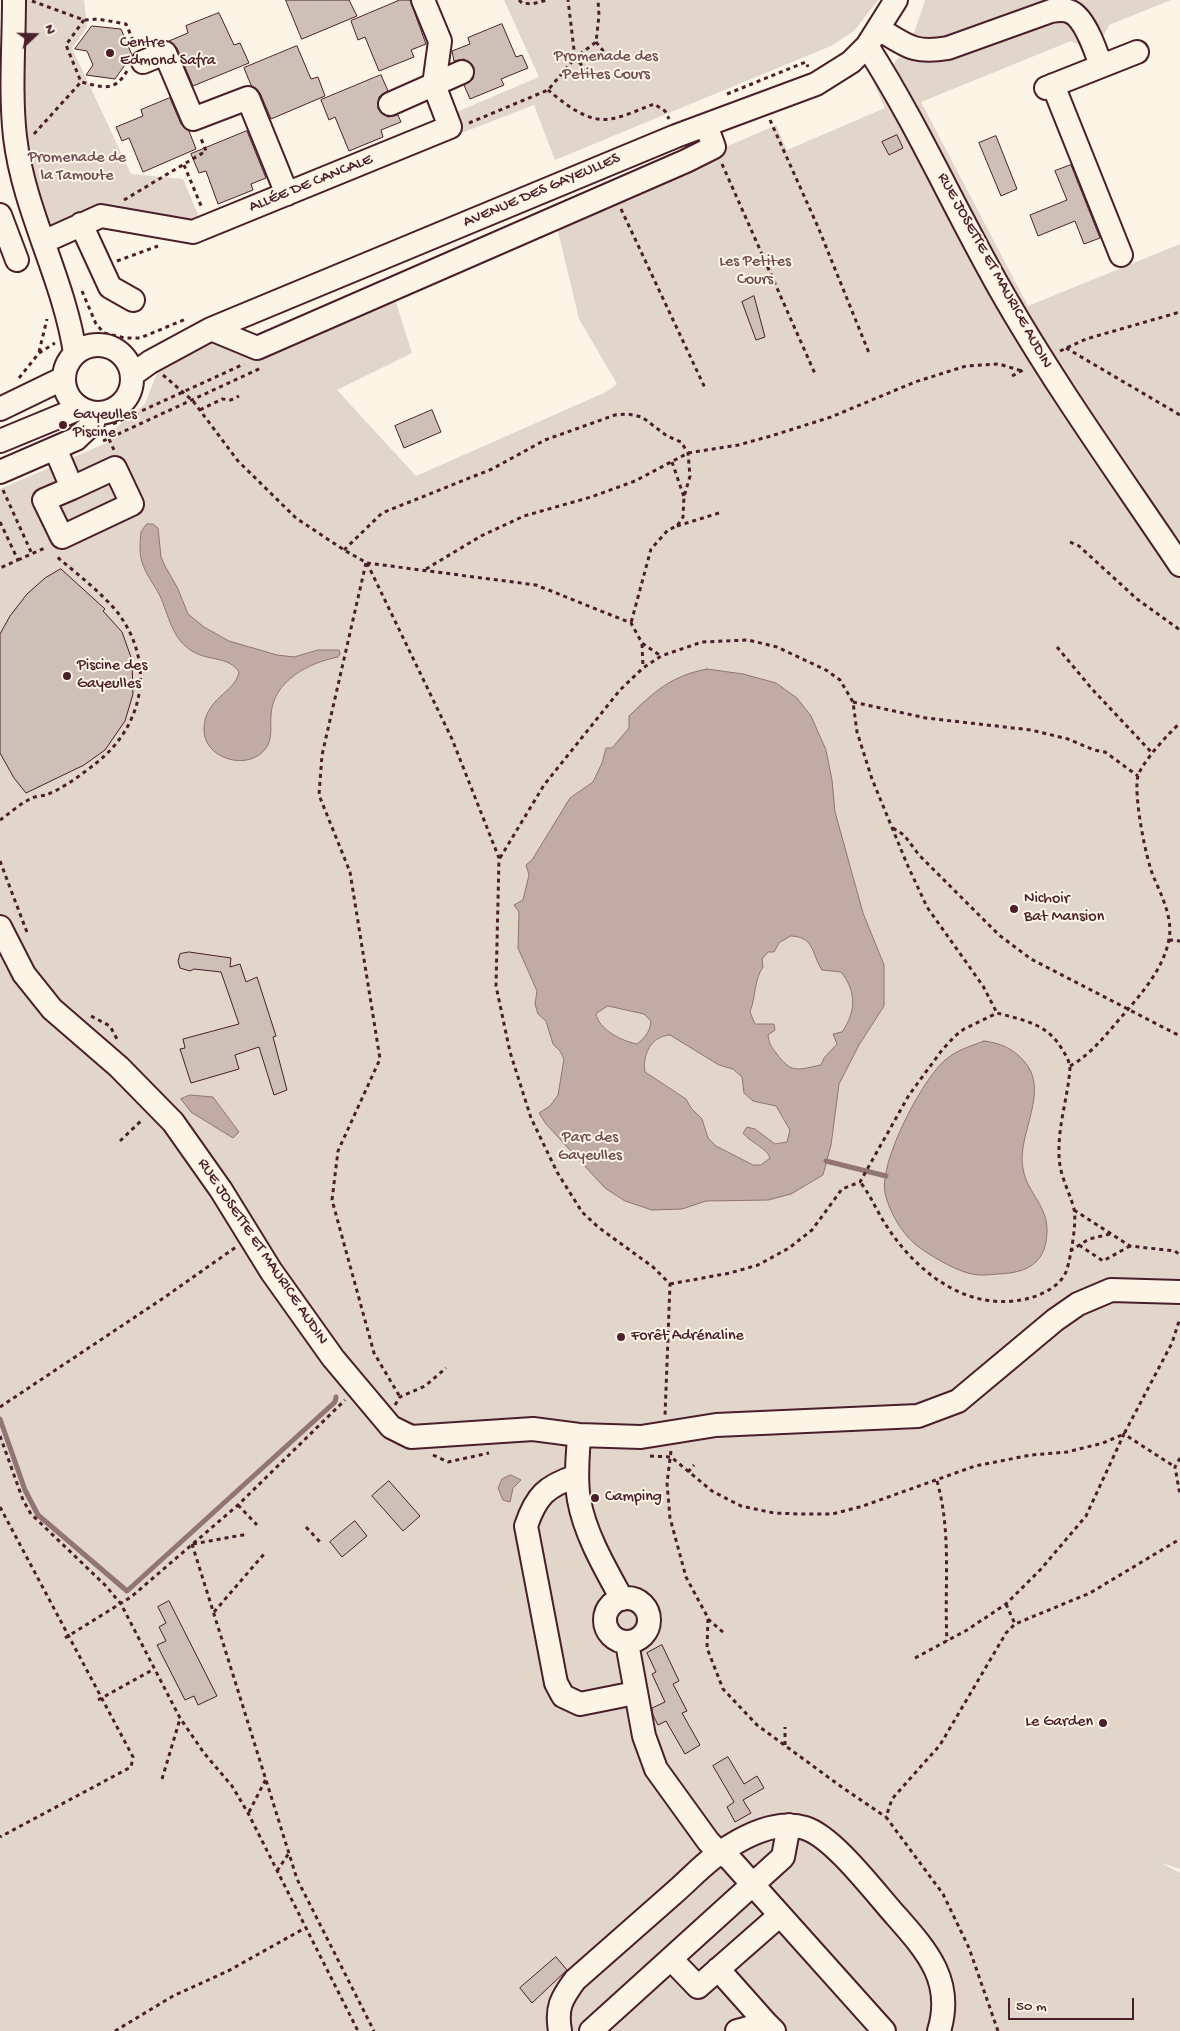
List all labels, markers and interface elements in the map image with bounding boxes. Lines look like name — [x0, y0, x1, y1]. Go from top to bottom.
north arrow — [10, 10, 60, 60]
text: N — [40, 22, 59, 37]
place label: Centre Edmond Safra — [120, 34, 216, 72]
marker: Centre Edmond Safra — [104, 47, 116, 59]
park label: Promenade des Petites Cours — [554, 48, 658, 86]
park label: Promenade de la Tamoute — [28, 149, 126, 187]
street label: AVENUE DES GAYEULLES — [461, 149, 623, 233]
street label: ALLÉE DE CANCALE — [246, 150, 376, 218]
street label: RUE JOSETTE ET MAURICE AUDIN — [932, 170, 1056, 372]
park label: Les Petites Cours — [719, 253, 791, 291]
place label: Gayeulles Piscine — [73, 406, 137, 444]
marker: Gayeulles Piscine — [57, 419, 69, 431]
place label: Piscine des Gayeulles — [77, 657, 147, 695]
marker: Piscine des Gayeulles — [61, 670, 73, 682]
place label: Nichoir Bat Mansion — [1024, 890, 1104, 928]
marker: Nichoir Bat Mansion — [1008, 903, 1020, 915]
park label: Parc des Gayeulles — [558, 1129, 622, 1167]
street label: RUE JOSETTE ET MAURICE AUDIN — [192, 1155, 332, 1349]
place label: Forêt Adrénaline — [631, 1327, 744, 1347]
marker: Forêt Adrénaline — [615, 1331, 627, 1343]
place label: Camping — [605, 1488, 662, 1508]
marker: Camping — [589, 1492, 601, 1504]
place label: Le Garden — [1025, 1713, 1093, 1733]
marker: Le Garden — [1097, 1717, 1109, 1729]
scale bar — [1010, 1988, 1136, 2020]
text: 50 m — [1016, 1998, 1047, 2016]

